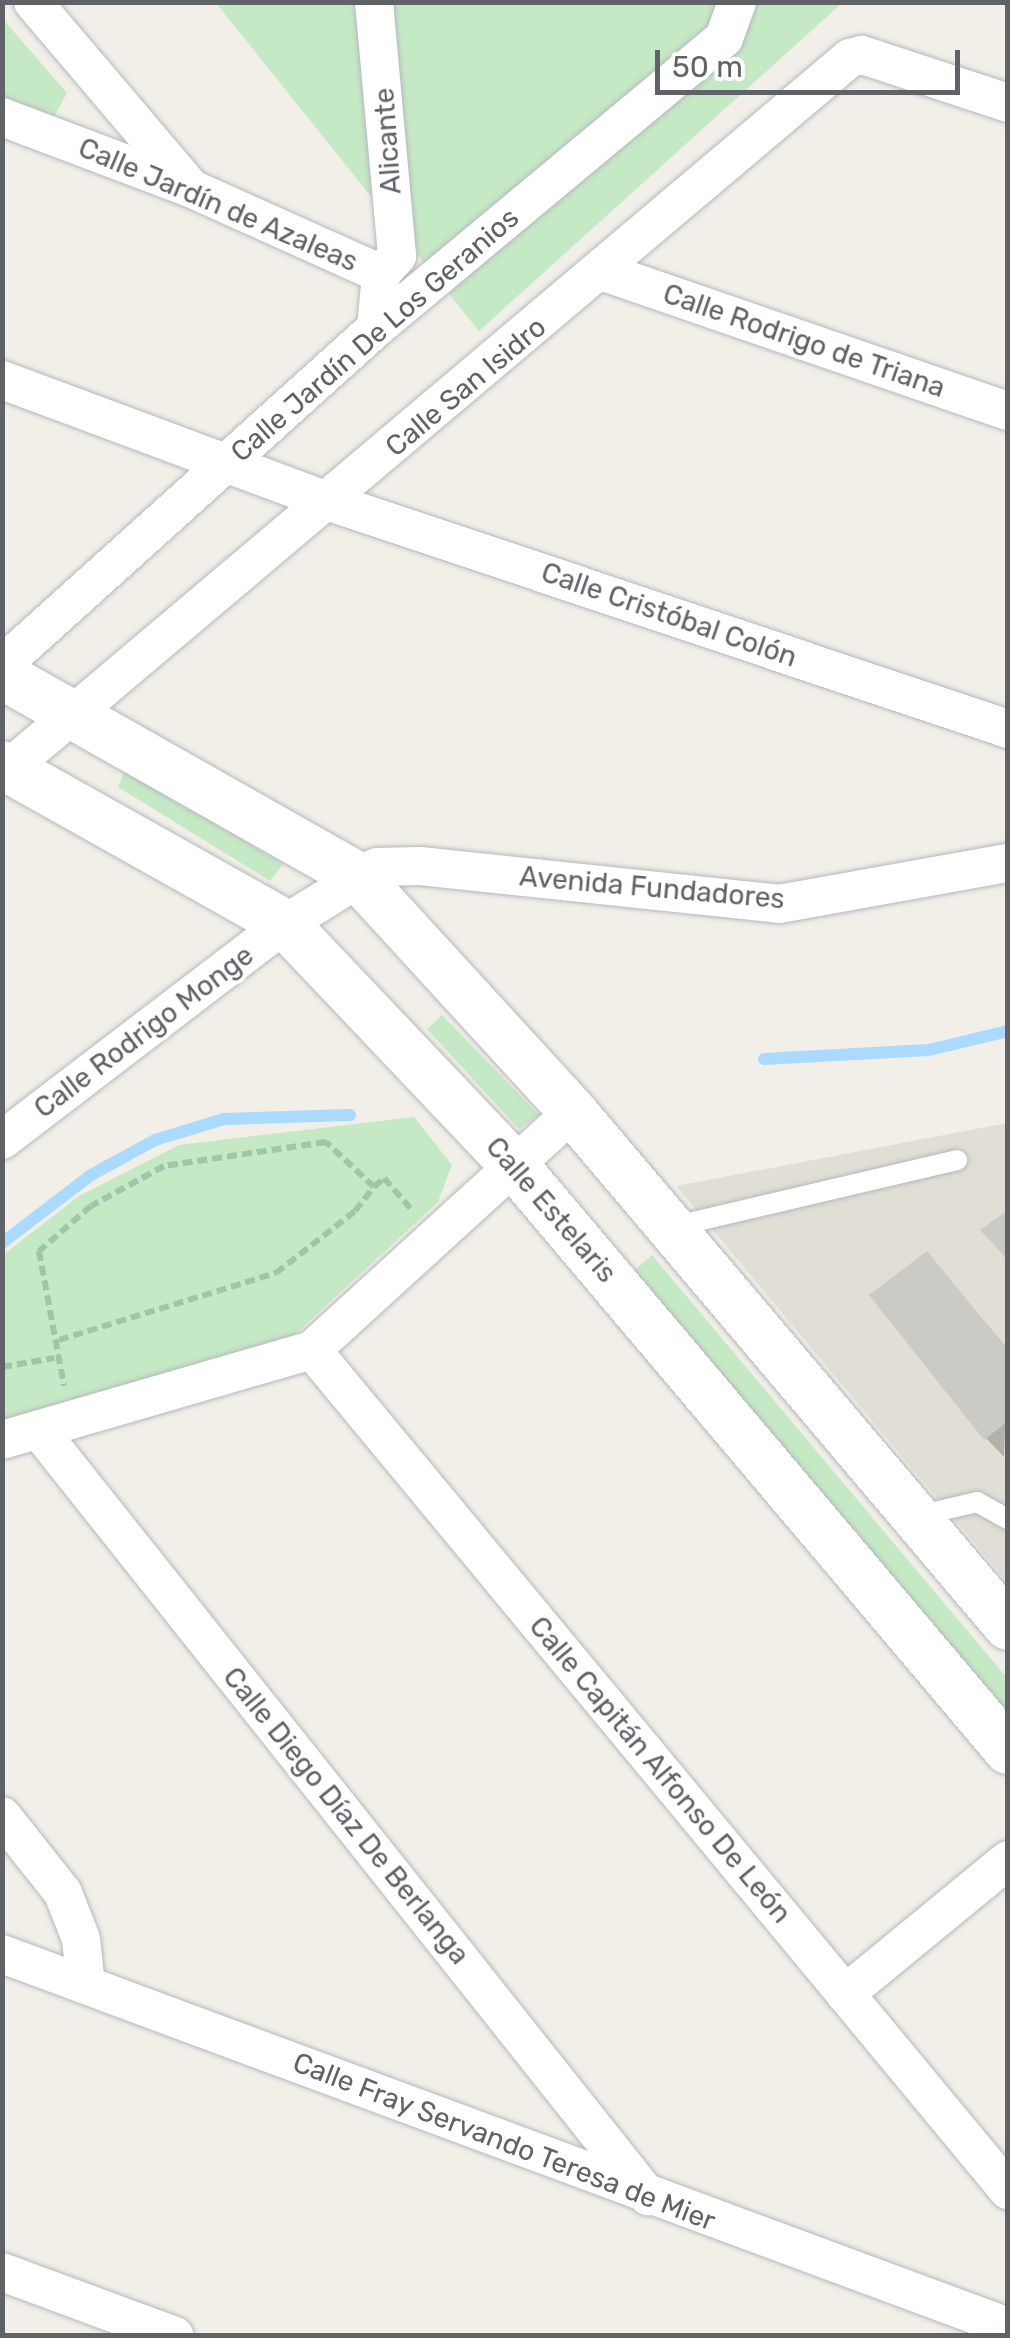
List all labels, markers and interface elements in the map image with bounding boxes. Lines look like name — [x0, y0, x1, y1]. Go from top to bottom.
scale bar — [660, 30, 965, 92]
text: 50 m — [672, 49, 743, 85]
street label: Alicante — [368, 87, 408, 195]
street label: Calle Jardín de Azaleas — [73, 131, 363, 279]
street label: Calle Jardín De Los Geranios — [224, 201, 526, 469]
street label: Calle Rodrigo de Triana — [658, 277, 950, 405]
street label: Calle San Isidro — [379, 310, 553, 464]
street label: Calle Cristóbal Colón — [537, 555, 801, 675]
street label: Avenida Fundadores — [518, 860, 786, 916]
street label: Calle Rodrigo Monge — [28, 939, 260, 1125]
street label: Calle Estelaris — [479, 1130, 623, 1290]
street label: Calle Capitán Alfonso De León — [522, 1610, 798, 1930]
street label: Calle Diego Díaz De Berlanga — [216, 1661, 476, 1971]
street label: Calle Fray Servando Teresa de Mier — [287, 2045, 721, 2239]

